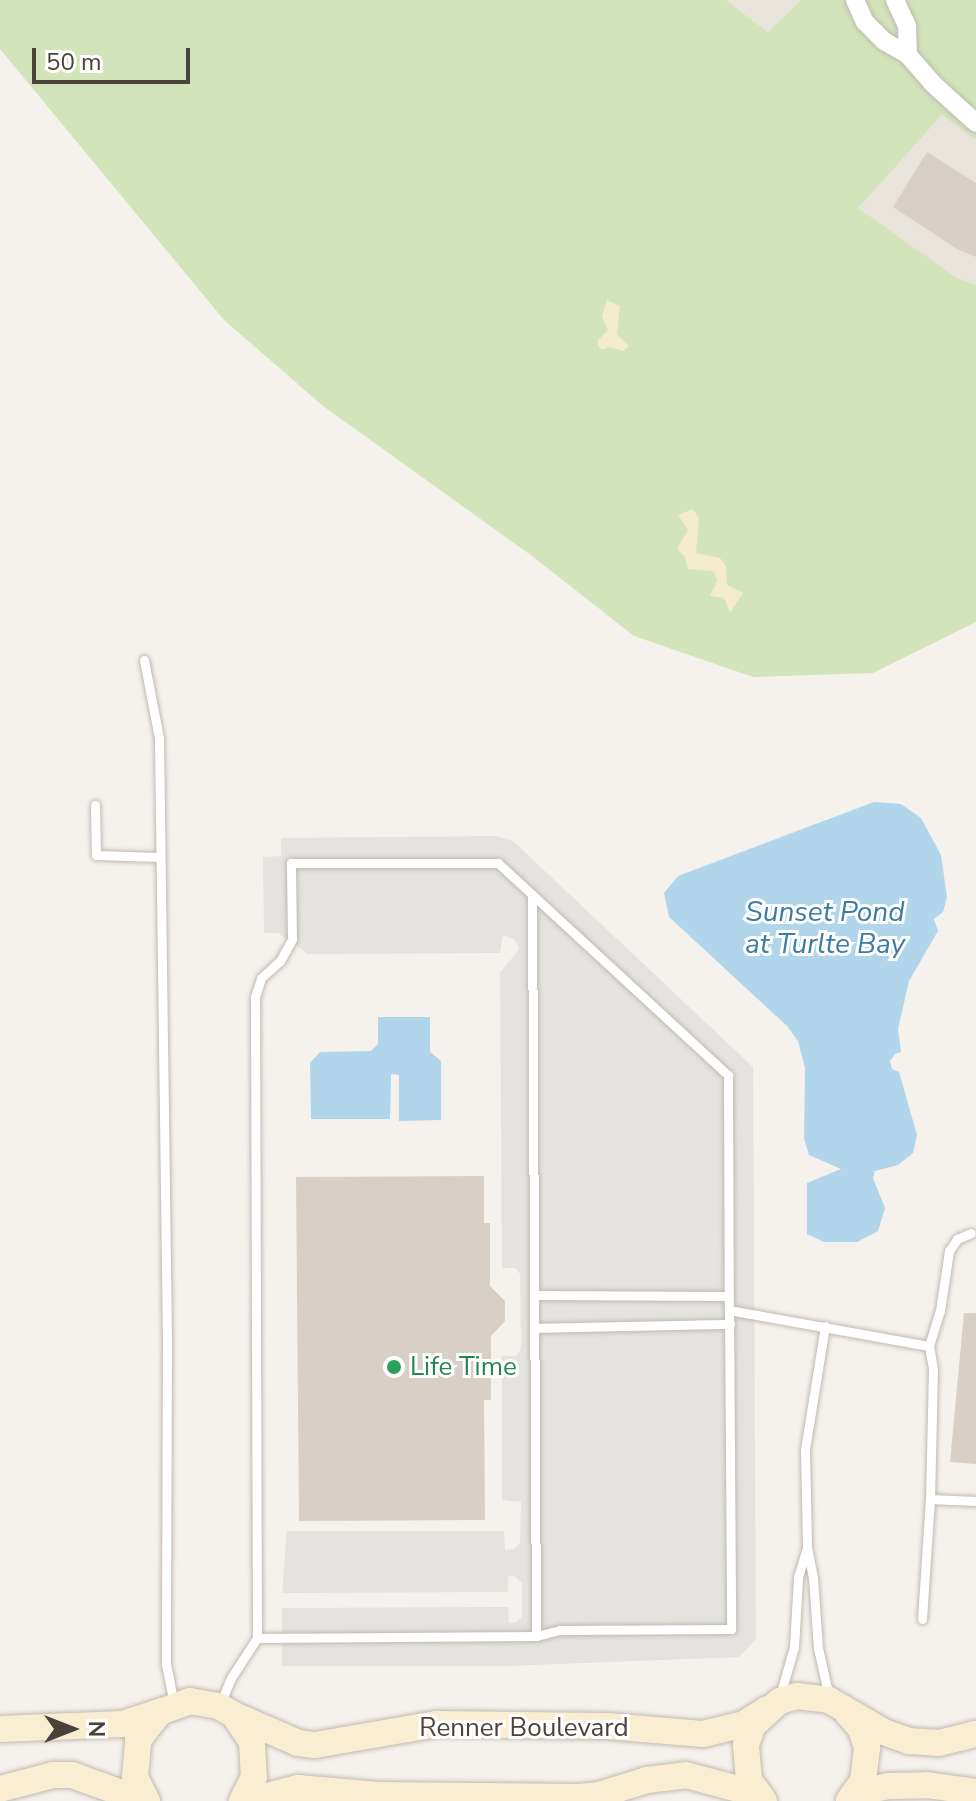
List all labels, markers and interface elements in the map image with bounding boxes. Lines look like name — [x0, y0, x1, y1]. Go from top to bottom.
scale bar — [36, 32, 194, 82]
text: 50 m — [46, 46, 102, 78]
water label: Sunset Pond at Turlte Bay — [745, 895, 905, 961]
place label: Life Time — [410, 1351, 517, 1383]
marker: Life Time — [385, 1358, 403, 1376]
north arrow — [32, 1689, 112, 1769]
street label: Renner Boulevard — [419, 1712, 629, 1744]
text: N — [81, 1721, 111, 1737]

